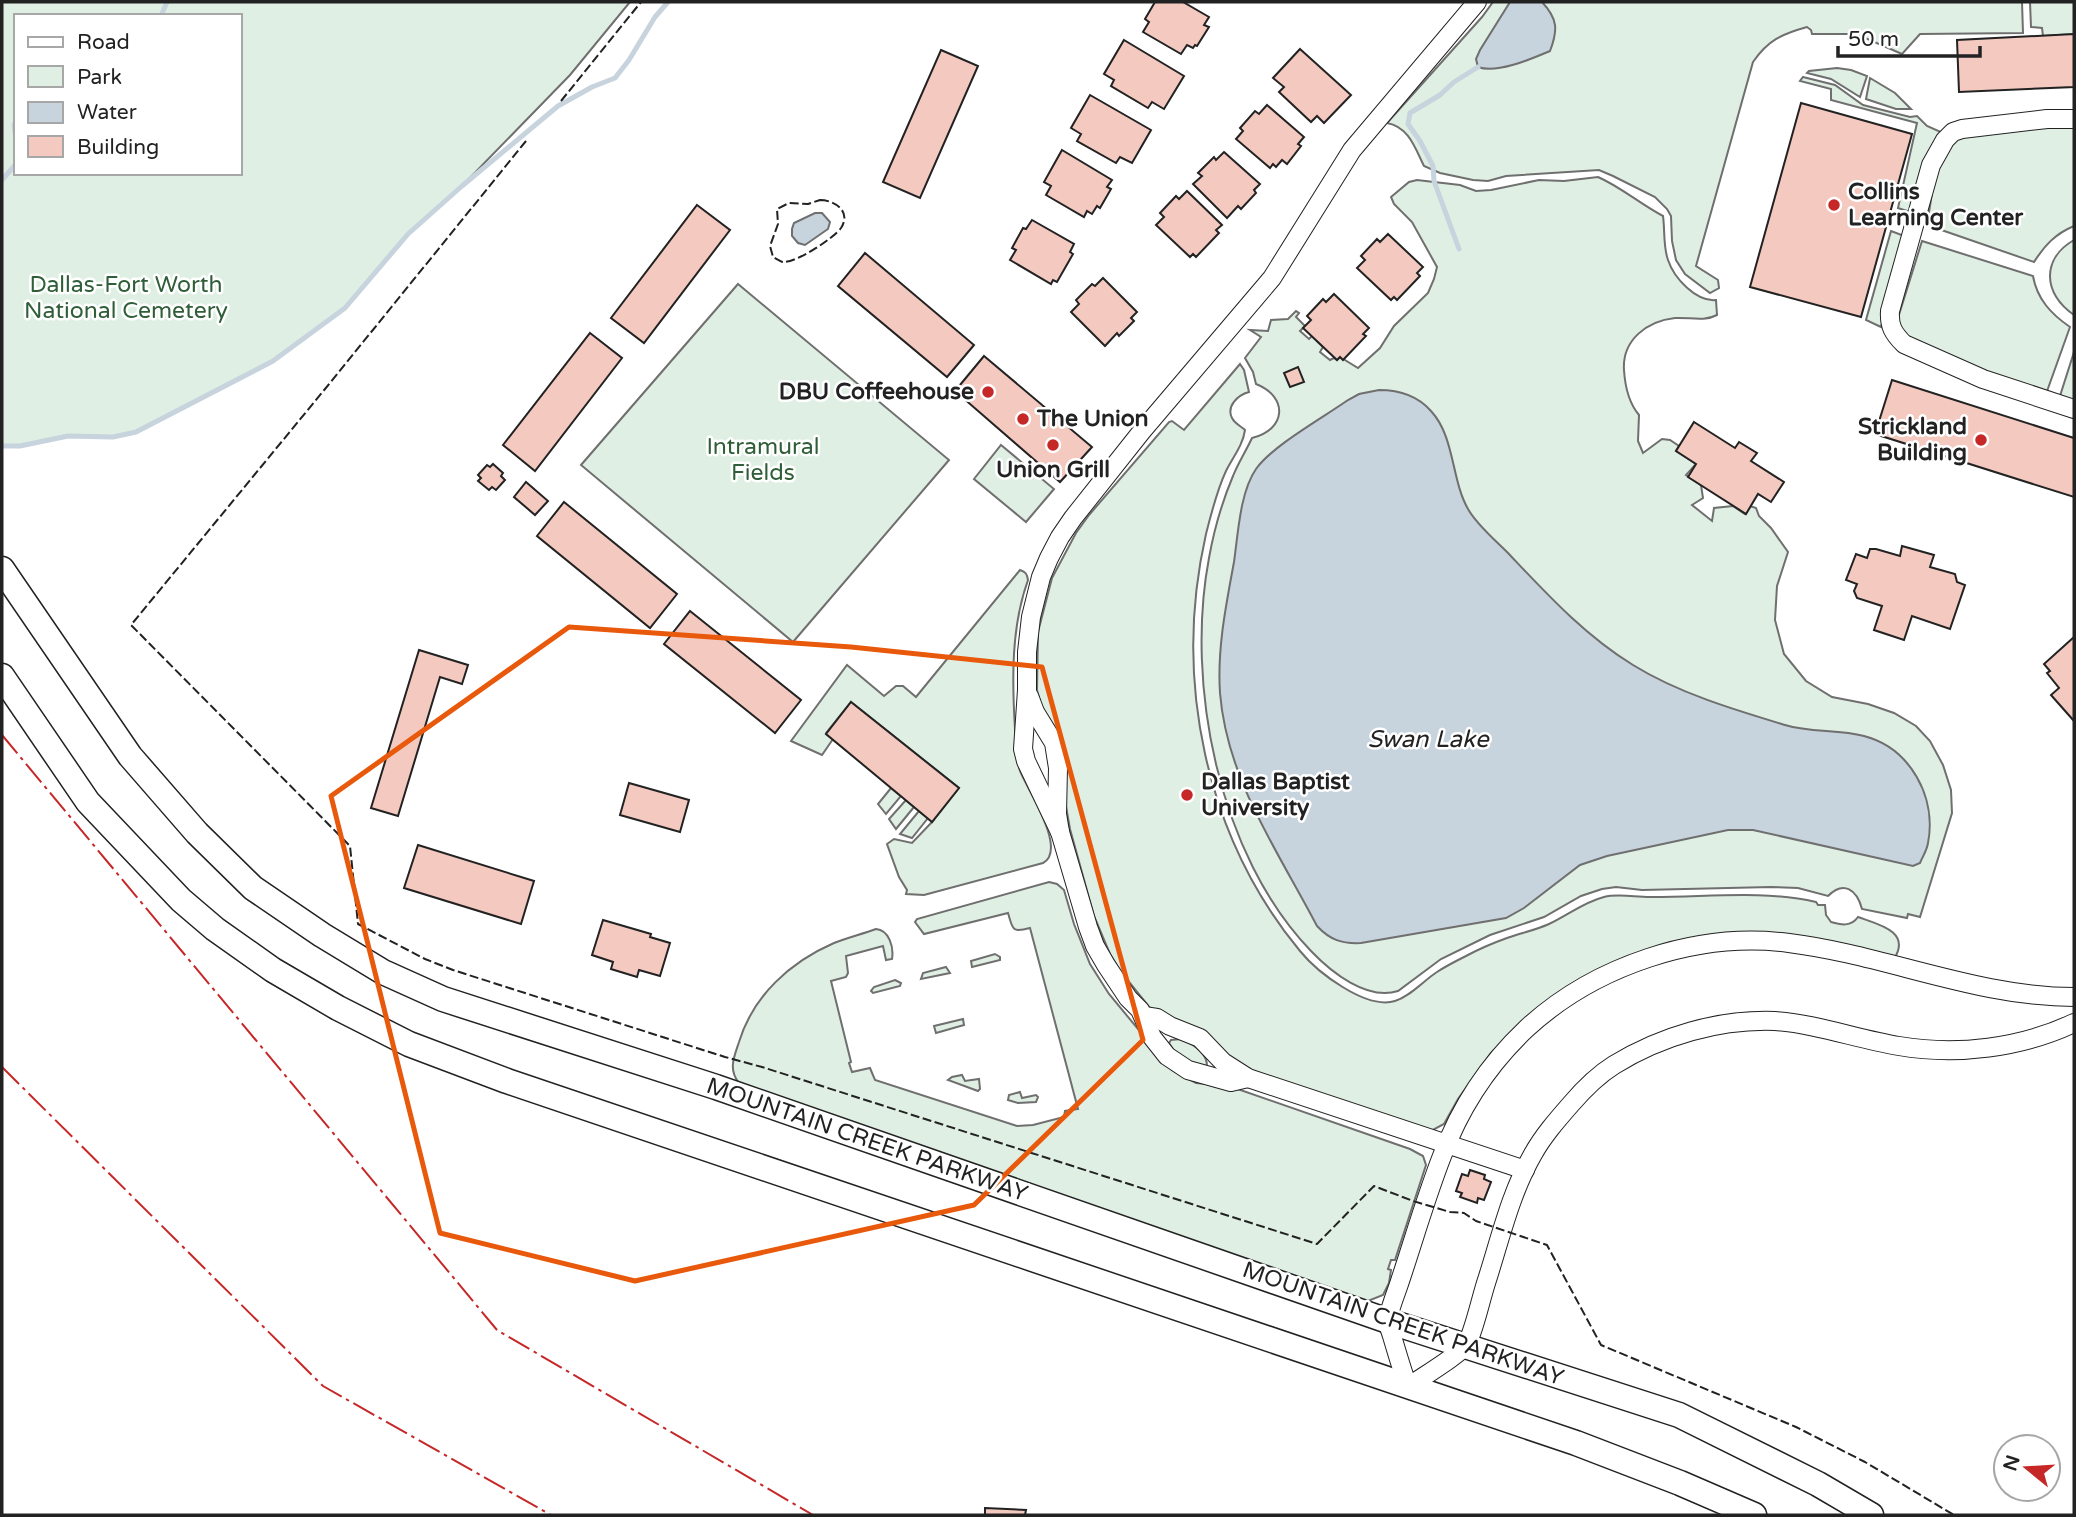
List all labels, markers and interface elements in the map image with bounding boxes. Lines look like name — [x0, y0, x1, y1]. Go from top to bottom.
legend — [14, 14, 242, 175]
scale bar — [1838, 14, 1980, 58]
text: 50 m — [1848, 27, 1899, 52]
text: Road — [77, 30, 130, 55]
text: Park — [77, 65, 122, 90]
text: Water — [77, 100, 137, 125]
text: Building — [77, 135, 159, 160]
place label: Collins Learning Center — [1848, 178, 2024, 232]
marker: Collins Learning Center — [1826, 197, 1842, 213]
park label: Dallas-Fort Worth National Cemetery — [24, 271, 228, 325]
place label: DBU Coffeehouse — [779, 378, 974, 406]
marker: DBU Coffeehouse — [980, 384, 996, 400]
place label: The Union — [1036, 405, 1149, 433]
marker: The Union — [1015, 411, 1031, 427]
place label: Strickland Building — [1858, 413, 1967, 467]
marker: Strickland Building — [1973, 432, 1989, 448]
park label: Intramural Fields — [706, 433, 820, 487]
marker: Union Grill — [1045, 437, 1061, 453]
place label: Union Grill — [996, 456, 1110, 484]
water label: Swan Lake — [1368, 725, 1490, 754]
place label: Dallas Baptist University — [1201, 768, 1350, 822]
marker: Dallas Baptist University — [1179, 787, 1195, 803]
street label: MOUNTAIN CREEK PARKWAY — [703, 1072, 1032, 1208]
street label: MOUNTAIN CREEK PARKWAY — [1239, 1256, 1568, 1392]
north arrow — [1992, 1433, 2062, 1503]
text: N — [1999, 1452, 2025, 1474]

